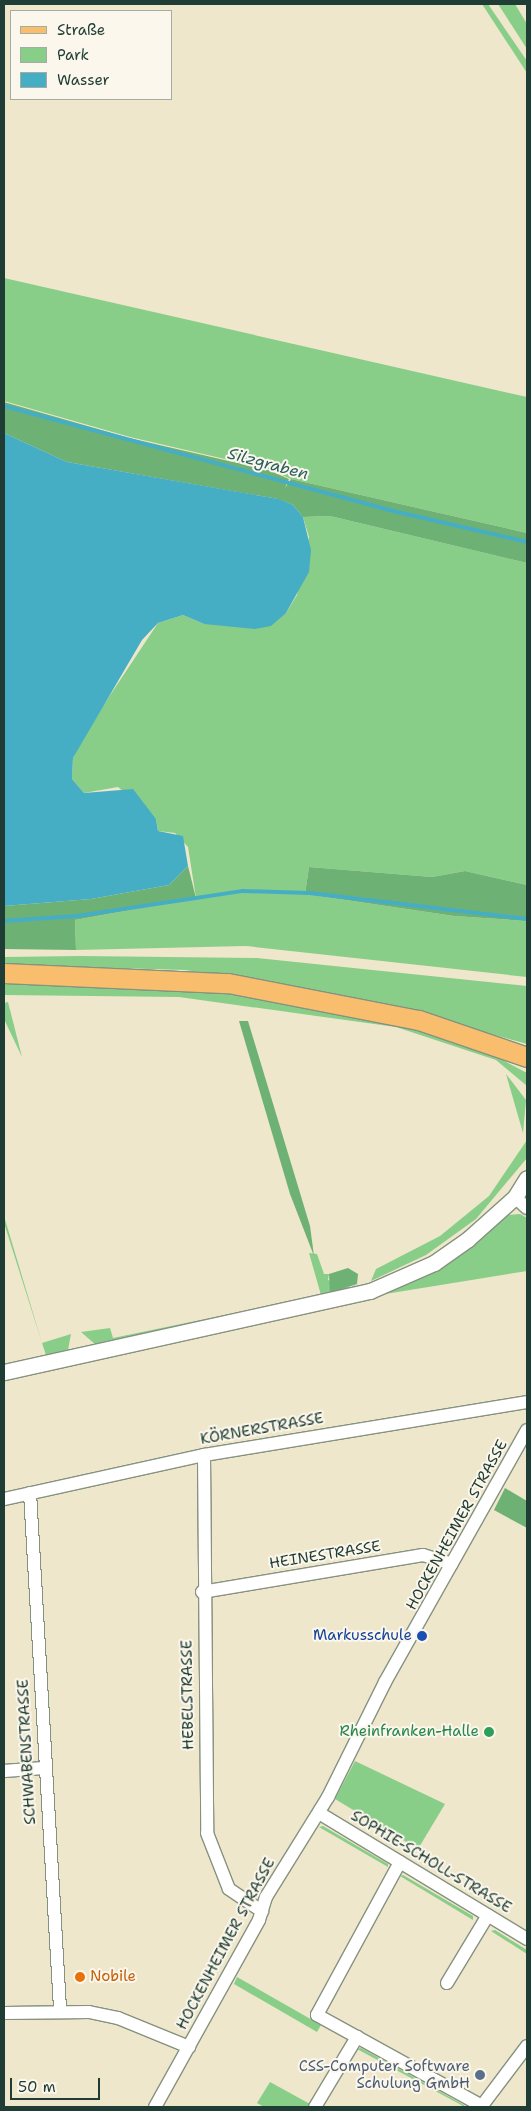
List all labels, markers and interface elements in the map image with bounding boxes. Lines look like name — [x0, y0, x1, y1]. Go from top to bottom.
legend — [10, 10, 172, 100]
text: Straße — [57, 20, 105, 40]
text: Park — [57, 45, 89, 65]
text: Wasser — [57, 70, 110, 90]
water label: Silzgraben — [226, 444, 310, 484]
street label: KÖRNERSTRASSE — [199, 1409, 325, 1449]
street label: HOCKENHEIMER STRASSE — [403, 1437, 511, 1613]
street label: HEINESTRASSE — [268, 1537, 382, 1573]
place label: Markusschule — [313, 1627, 412, 1645]
marker: Markusschule — [416, 1630, 428, 1642]
street label: HEBELSTRASSE — [178, 1640, 198, 1750]
street label: SCHWABENSTRASSE — [14, 1679, 40, 1825]
place label: Rheinfranken-Halle — [339, 1723, 479, 1741]
marker: Rheinfranken-Halle — [483, 1726, 495, 1738]
street label: SOPHIE-SCHOLL-STRASSE — [347, 1807, 515, 1917]
street label: HOCKENHEIMER STRASSE — [173, 1855, 279, 2033]
place label: Nobile — [90, 1968, 136, 1986]
marker: Nobile — [74, 1971, 86, 1983]
place label: CSS-Computer Software Schulung GmbH — [299, 2057, 470, 2092]
scale bar — [12, 2068, 102, 2100]
marker: CSS-Computer Software Schulung GmbH — [474, 2069, 486, 2081]
text: 50 m — [18, 2077, 56, 2097]

